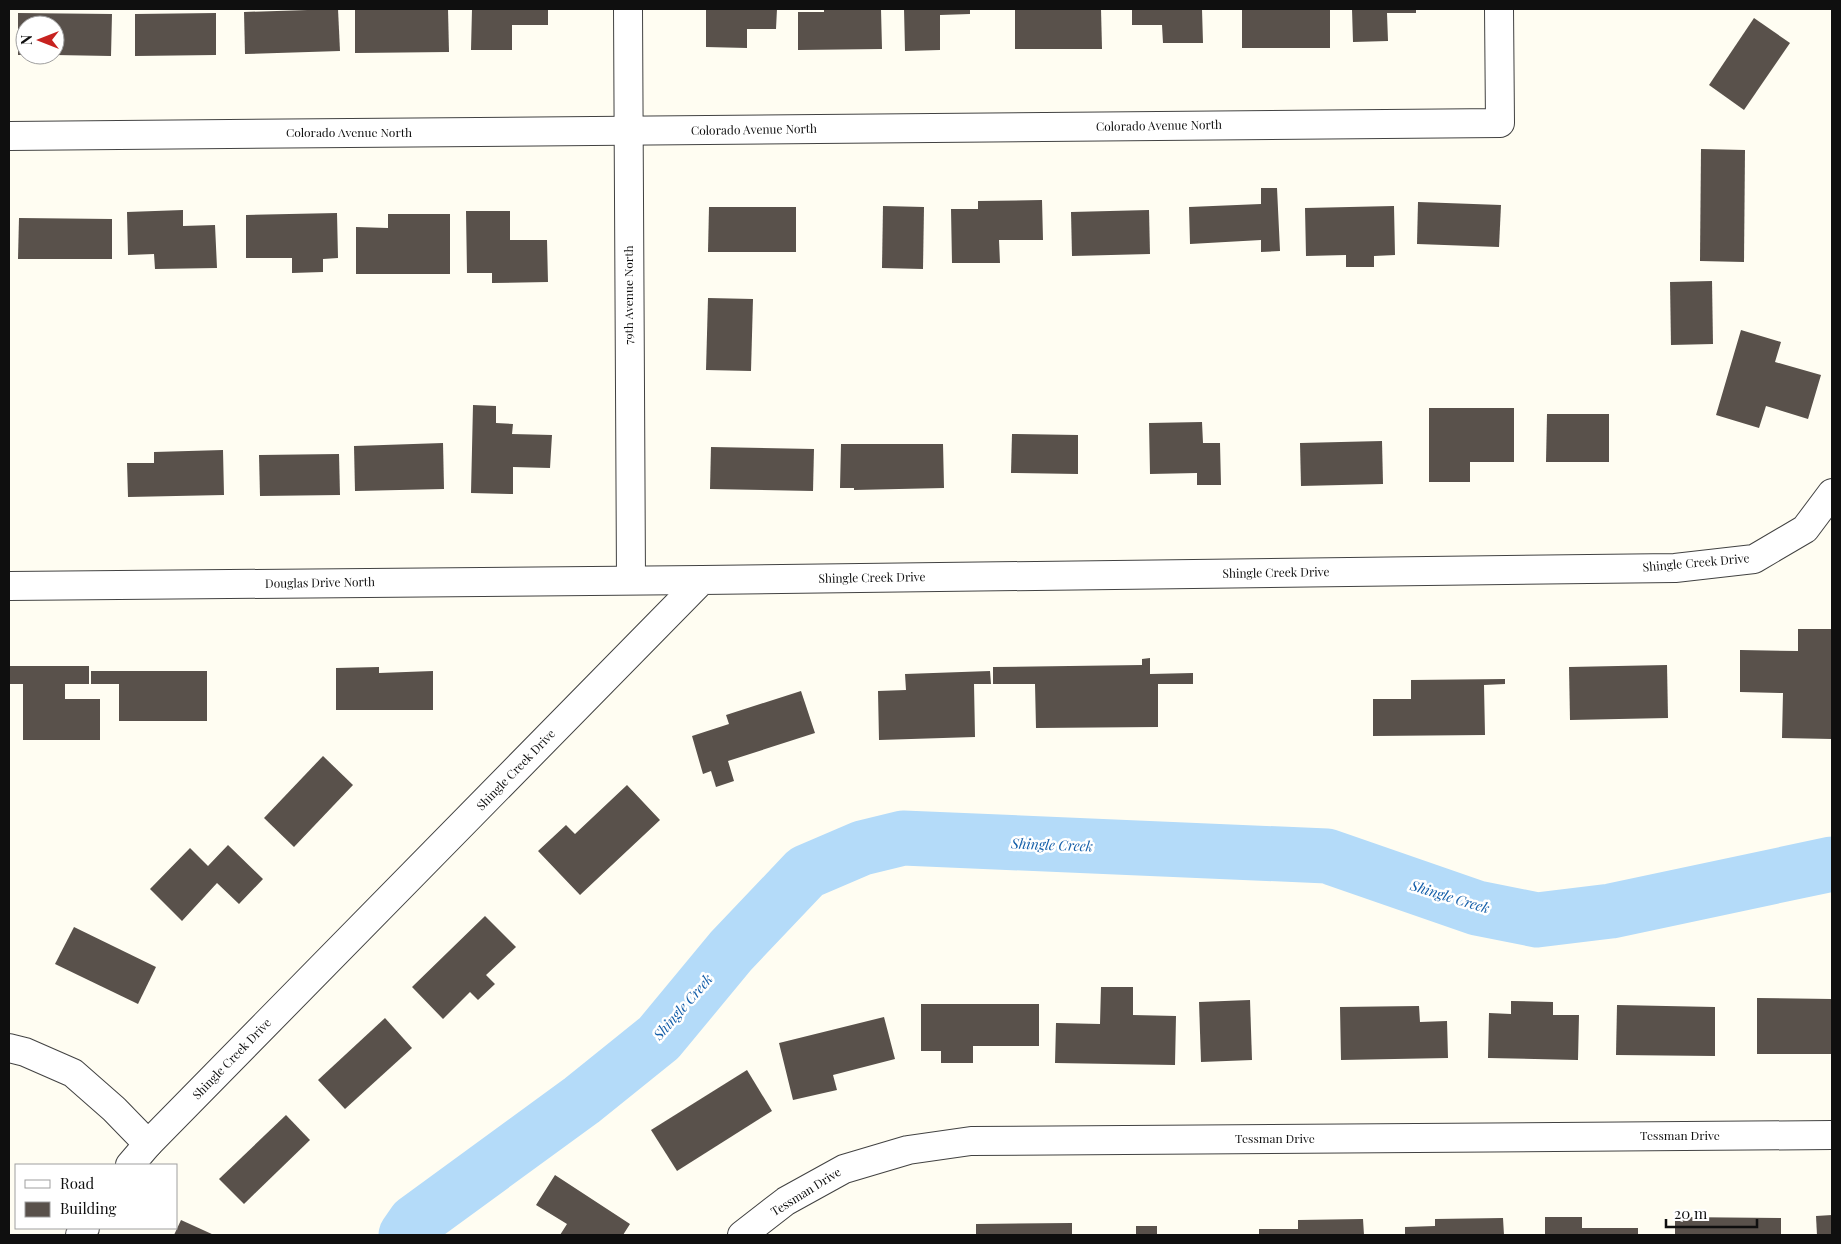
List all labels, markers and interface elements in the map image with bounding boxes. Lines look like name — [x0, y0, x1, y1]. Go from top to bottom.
north arrow — [15, 15, 65, 65]
text: N — [17, 35, 36, 45]
street label: Colorado Avenue North — [1096, 116, 1222, 134]
street label: Colorado Avenue North — [691, 120, 817, 138]
street label: Colorado Avenue North — [286, 124, 412, 140]
street label: 79th Avenue North — [620, 246, 636, 344]
street label: Shingle Creek Drive — [1642, 549, 1750, 575]
street label: Shingle Creek Drive — [1222, 563, 1330, 581]
street label: Shingle Creek Drive — [818, 568, 926, 586]
street label: Douglas Drive North — [265, 573, 375, 591]
street label: Shingle Creek Drive — [472, 725, 558, 813]
water label: Shingle Creek — [1010, 834, 1093, 855]
water label: Shingle Creek — [1407, 875, 1492, 918]
water label: Shingle Creek — [648, 970, 717, 1044]
street label: Shingle Creek Drive — [188, 1014, 274, 1102]
street label: Tessman Drive — [1640, 1127, 1720, 1143]
street label: Tessman Drive — [1235, 1130, 1315, 1146]
street label: Tessman Drive — [767, 1163, 844, 1219]
legend — [15, 1164, 178, 1229]
text: Road — [60, 1173, 94, 1193]
scale bar — [1666, 1196, 1757, 1228]
text: Building — [60, 1198, 117, 1218]
text: 20 m — [1674, 1203, 1708, 1223]

